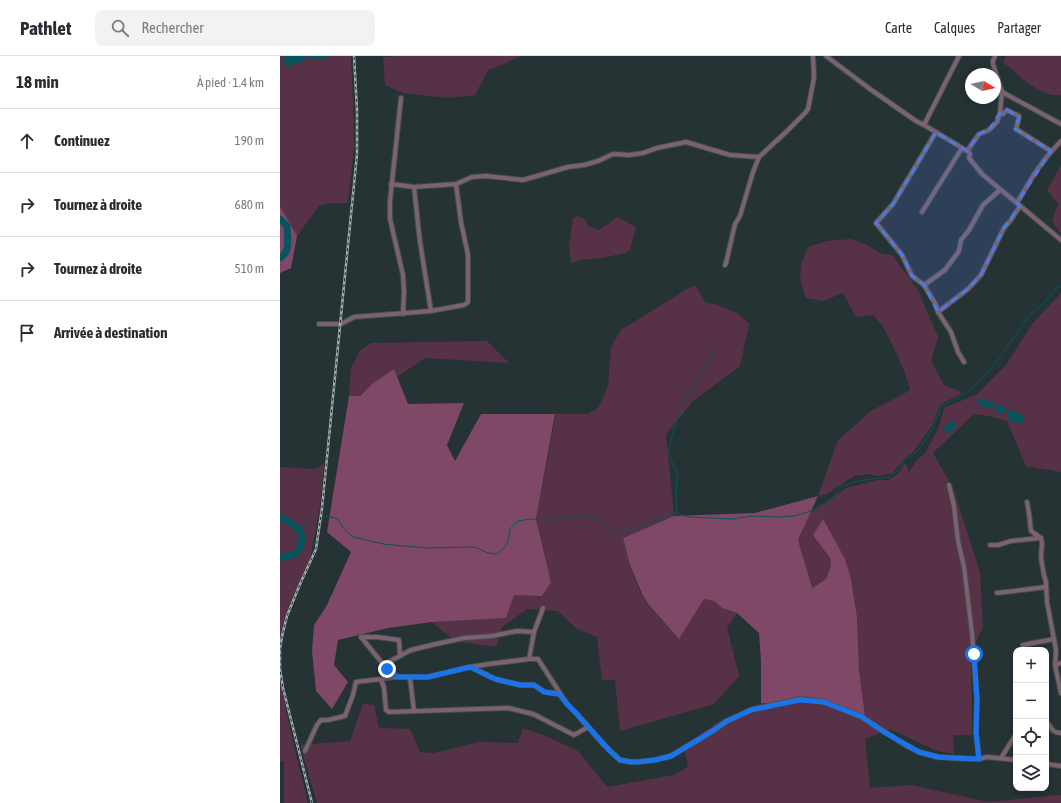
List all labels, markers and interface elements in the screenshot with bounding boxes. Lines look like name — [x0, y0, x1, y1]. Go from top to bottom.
search box — [95, 10, 375, 46]
text: Pathlet — [20, 17, 71, 39]
icon: search — [109, 17, 131, 39]
text: Rechercher — [141, 19, 204, 36]
text: Carte — [885, 20, 912, 36]
text: Calques — [934, 20, 975, 36]
text: Partager — [997, 20, 1041, 36]
north arrow — [965, 68, 1001, 104]
text: 18 min — [16, 72, 59, 92]
text: À pied · 1.4 km — [197, 75, 264, 90]
icon: ahead — [16, 130, 38, 152]
text: Continuez — [54, 132, 110, 149]
text: 190 m — [235, 133, 264, 148]
icon: right — [16, 194, 38, 216]
text: Tournez à droite — [54, 196, 142, 213]
text: 680 m — [235, 197, 264, 212]
icon: right — [16, 258, 38, 280]
text: Tournez à droite — [54, 260, 142, 277]
text: 510 m — [235, 261, 264, 276]
icon: arrive — [16, 322, 38, 344]
text: Arrivée à destination — [54, 324, 168, 341]
route start — [965, 645, 983, 663]
map controls — [1013, 647, 1049, 791]
button: + — [1013, 647, 1049, 683]
route end — [378, 660, 396, 678]
button: − — [1013, 683, 1049, 719]
button: locate — [1013, 719, 1049, 755]
button: layers — [1013, 755, 1049, 791]

